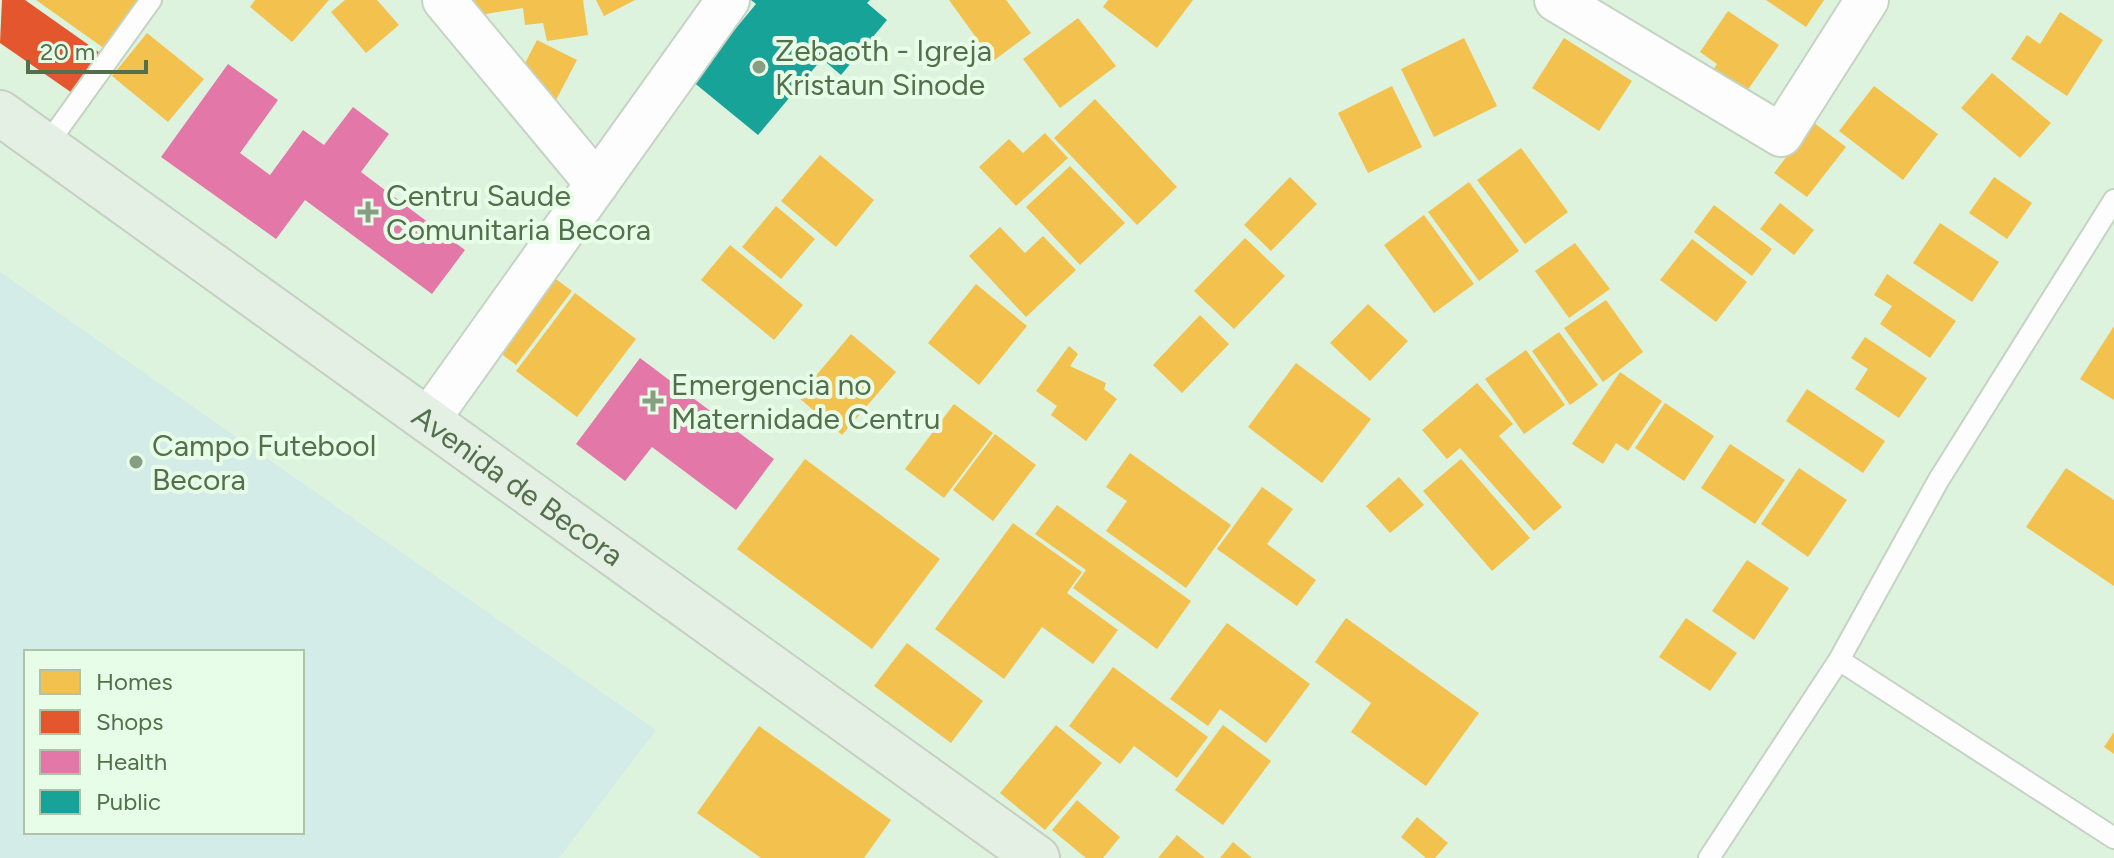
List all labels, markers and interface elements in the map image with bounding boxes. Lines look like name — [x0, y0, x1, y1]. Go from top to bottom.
scale bar — [28, 24, 146, 74]
place label: Zebaoth - Igreja Kristaun Sinode — [775, 32, 992, 103]
text: 20 m — [40, 37, 95, 66]
marker: Zebaoth - Igreja Kristaun Sinode — [750, 58, 768, 76]
place label: Centru Saude Comunitaria Becora — [386, 177, 651, 248]
marker: Centru Saude Comunitaria Becora — [357, 201, 379, 223]
place label: Emergencia no Maternidade Centru — [671, 366, 940, 437]
marker: Emergencia no Maternidade Centru — [642, 390, 664, 412]
street label: Avenida de Becora — [405, 397, 631, 573]
place label: Campo Futebool Becora — [152, 427, 376, 498]
marker: Campo Futebool Becora — [127, 453, 145, 471]
legend — [24, 650, 304, 834]
text: Homes — [96, 667, 173, 696]
text: Shops — [96, 707, 163, 736]
text: Health — [96, 747, 167, 776]
text: Public — [96, 787, 161, 816]

